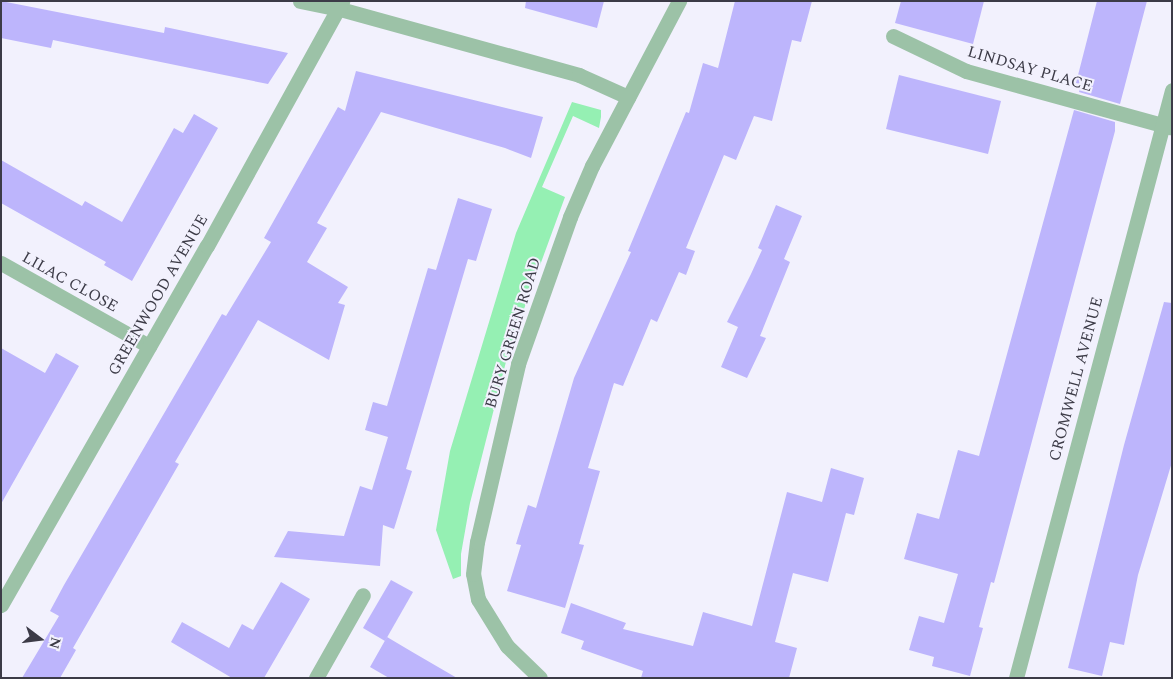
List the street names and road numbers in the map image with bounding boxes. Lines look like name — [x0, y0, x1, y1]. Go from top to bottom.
street label: LINDSAY PLACE — [965, 42, 1095, 96]
street label: GREENWOOD AVENUE — [104, 211, 212, 379]
street label: LILAC CLOSE — [19, 248, 121, 316]
street label: BURY GREEN ROAD — [481, 255, 545, 411]
street label: CROMWELL AVENUE — [1045, 295, 1107, 463]

